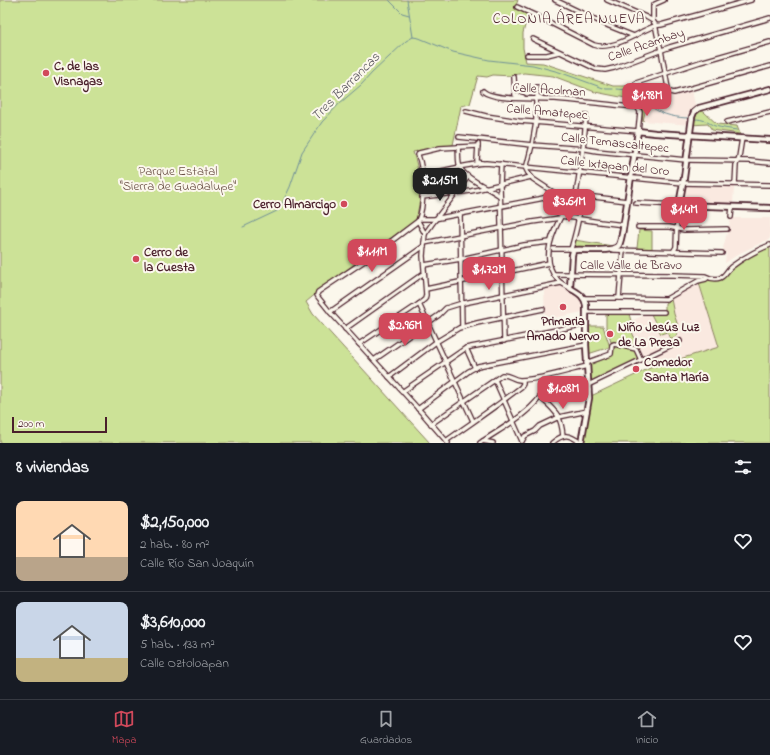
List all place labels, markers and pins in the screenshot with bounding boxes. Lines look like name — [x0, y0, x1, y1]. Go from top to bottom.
place label: C. de las Visnagas — [53, 57, 103, 93]
marker: C. de las Visnagas — [41, 68, 51, 78]
pin: $1.98M — [614, 83, 680, 117]
pin: $2.15M — [407, 168, 473, 202]
pin: $3.61M — [536, 189, 602, 223]
place label: Cerro Almarcigo — [253, 195, 336, 216]
pin: $1.4M — [656, 197, 712, 231]
marker: Cerro Almarcigo — [339, 199, 349, 209]
pin: $1.11M — [339, 239, 405, 273]
place label: Cerro de la Cuesta — [144, 243, 195, 277]
marker: Cerro de la Cuesta — [131, 254, 141, 264]
pin: $1.72M — [456, 257, 522, 291]
marker: Primaria Amado Nervo — [558, 302, 568, 312]
place label: Primaria Amado Nervo — [527, 312, 600, 346]
pin: $2.96M — [372, 313, 438, 347]
place label: Niño Jesús Luz de La Presa — [618, 318, 700, 352]
marker: Niño Jesús Luz de La Presa — [605, 329, 615, 339]
place label: Comedor Santa María — [644, 353, 709, 387]
marker: Comedor Santa María — [631, 364, 641, 374]
pin: $1.08M — [530, 376, 596, 410]

